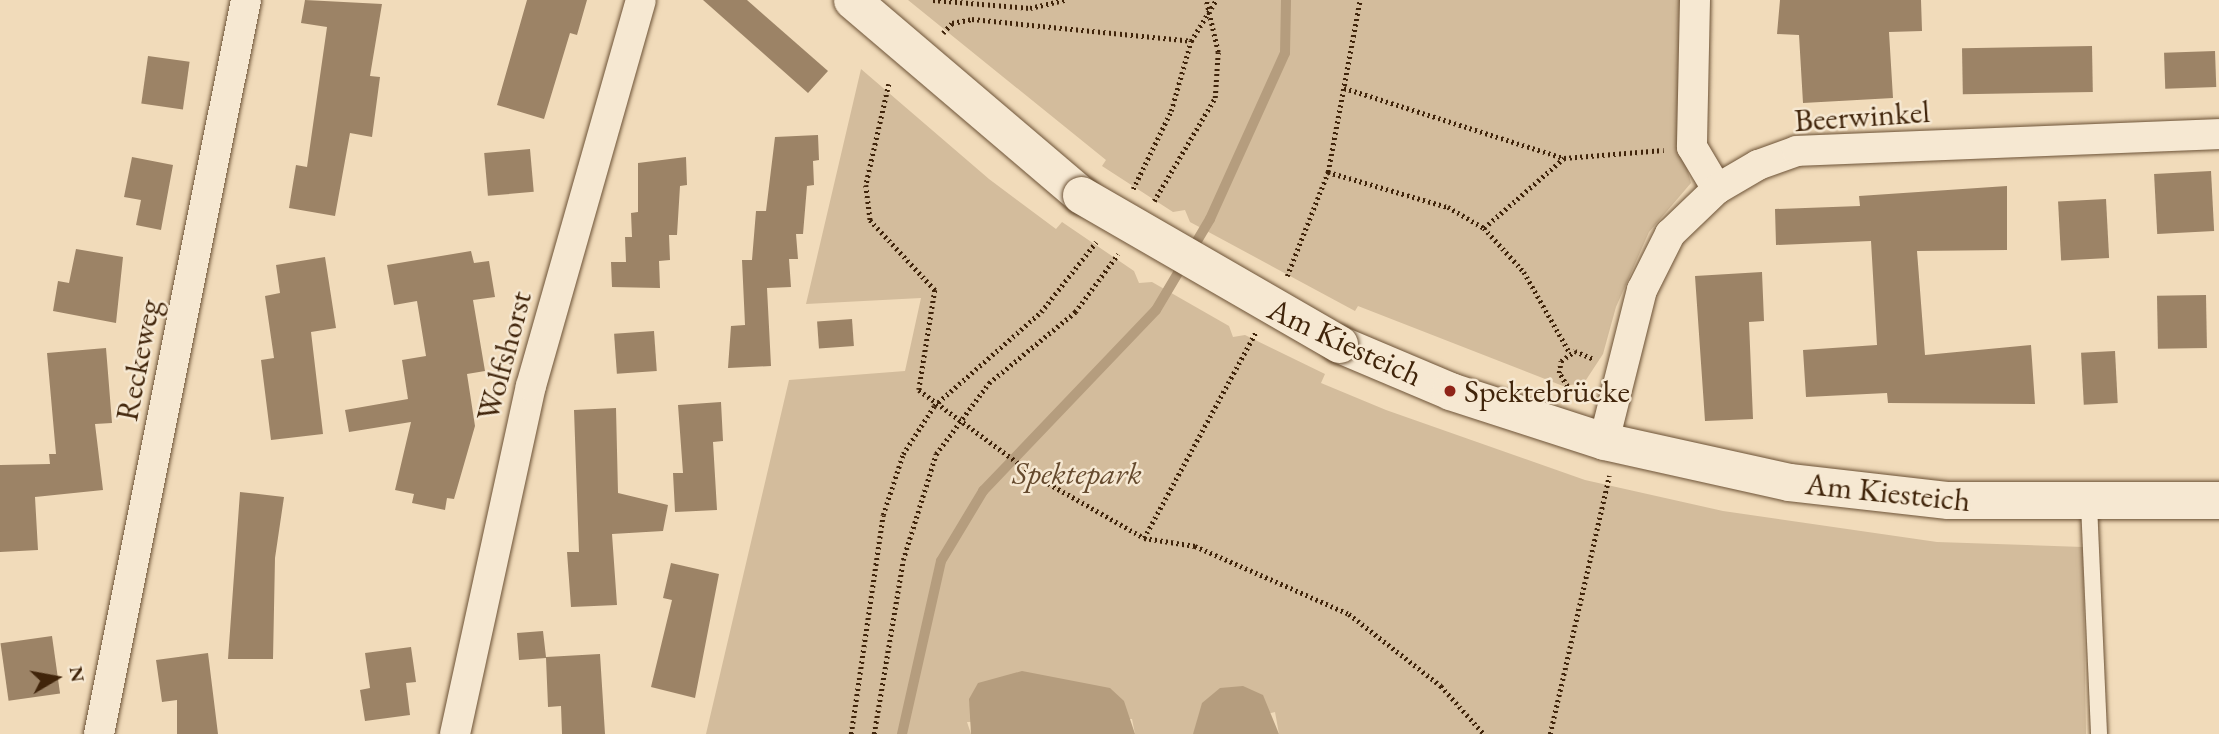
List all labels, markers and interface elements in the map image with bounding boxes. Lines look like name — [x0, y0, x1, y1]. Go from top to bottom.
street label: Beerwinkel — [1793, 92, 1931, 140]
street label: Wolfshorst — [468, 287, 540, 425]
street label: Am Kiesteich — [1262, 290, 1428, 394]
street label: Reckeweg — [107, 296, 169, 424]
place label: Spektebrücke — [1464, 372, 1630, 410]
marker: Spektebrücke — [1442, 383, 1458, 399]
park label: Spektepark — [1012, 454, 1142, 492]
street label: Am Kiesteich — [1804, 464, 1972, 520]
north arrow — [21, 643, 91, 713]
text: N — [64, 665, 91, 684]

